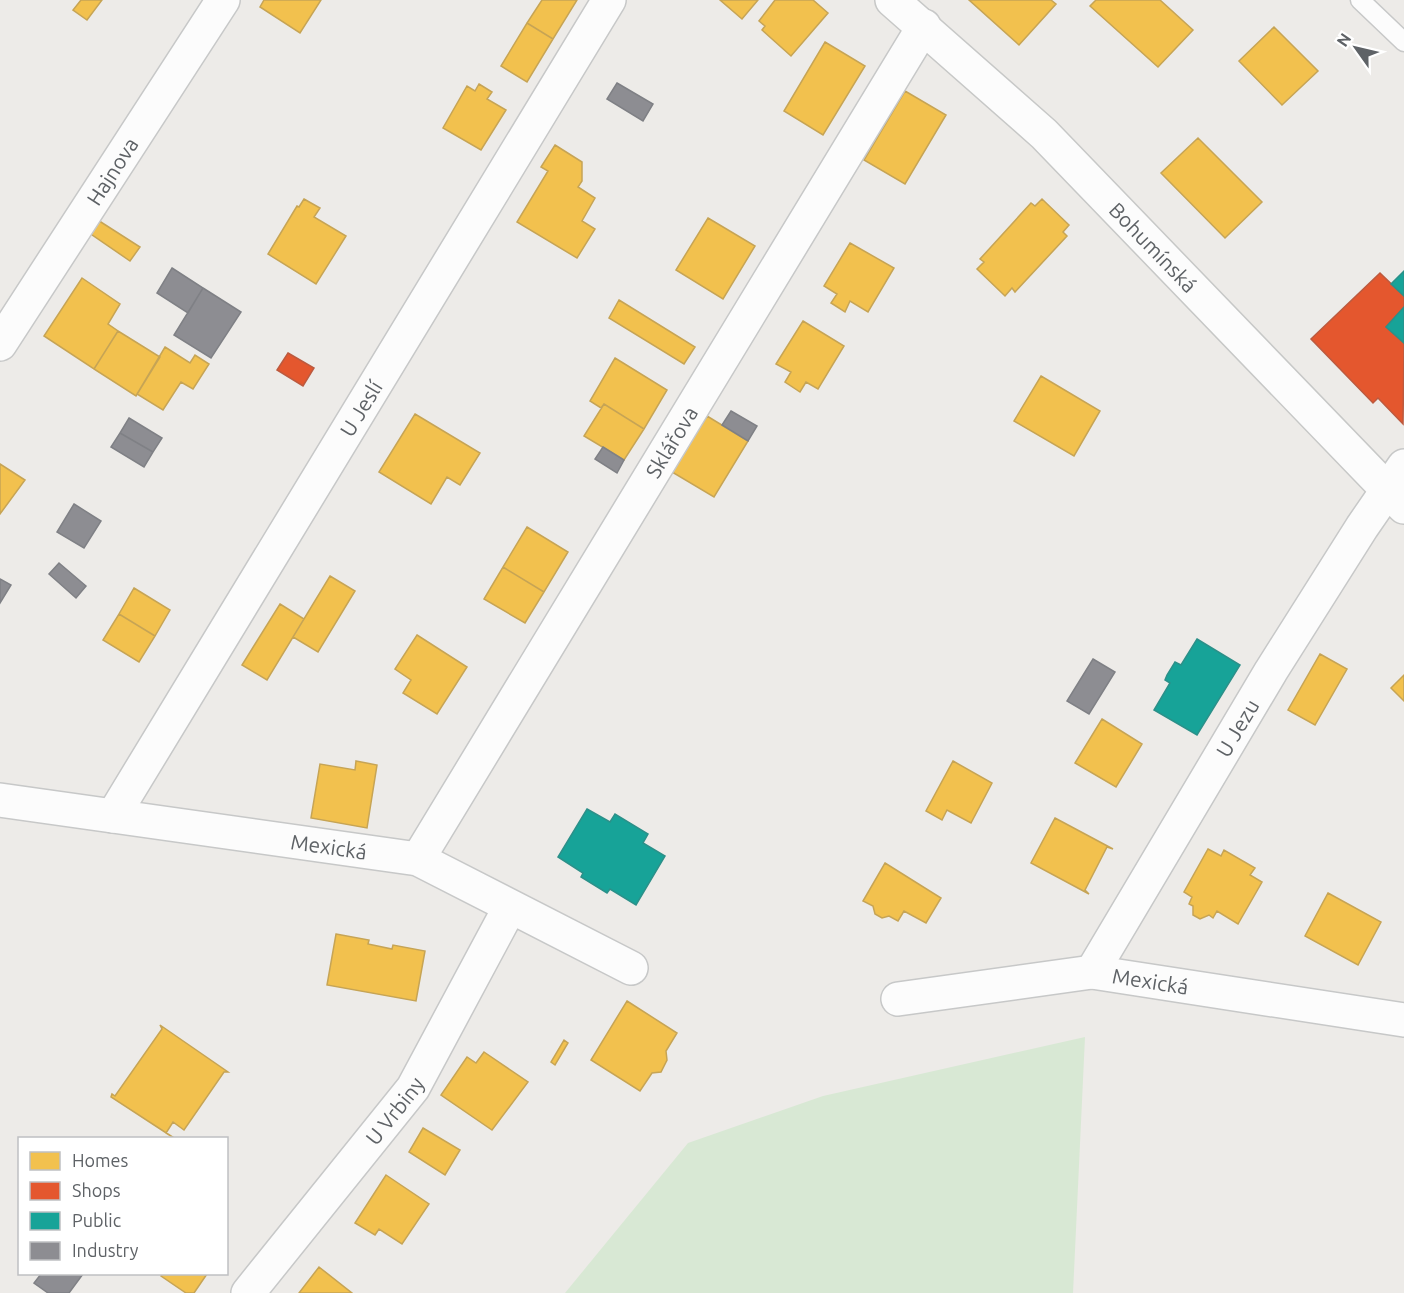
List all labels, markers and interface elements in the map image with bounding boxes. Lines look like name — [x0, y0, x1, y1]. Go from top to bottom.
north arrow — [1326, 18, 1386, 78]
text: N — [1333, 30, 1354, 50]
street label: Hajnova — [81, 133, 143, 209]
street label: Bohumínská — [1105, 197, 1202, 297]
street label: U Jeslí — [335, 375, 387, 441]
street label: Sklářova — [641, 402, 702, 482]
street label: U Jezu — [1211, 695, 1264, 761]
street label: Mexická — [289, 829, 368, 864]
street label: Mexická — [1111, 963, 1190, 999]
street label: U Vrbiny — [360, 1073, 429, 1149]
legend — [18, 1137, 228, 1275]
text: Homes — [72, 1150, 129, 1170]
text: Shops — [72, 1180, 121, 1200]
text: Public — [72, 1210, 121, 1230]
text: Industry — [72, 1240, 139, 1260]

